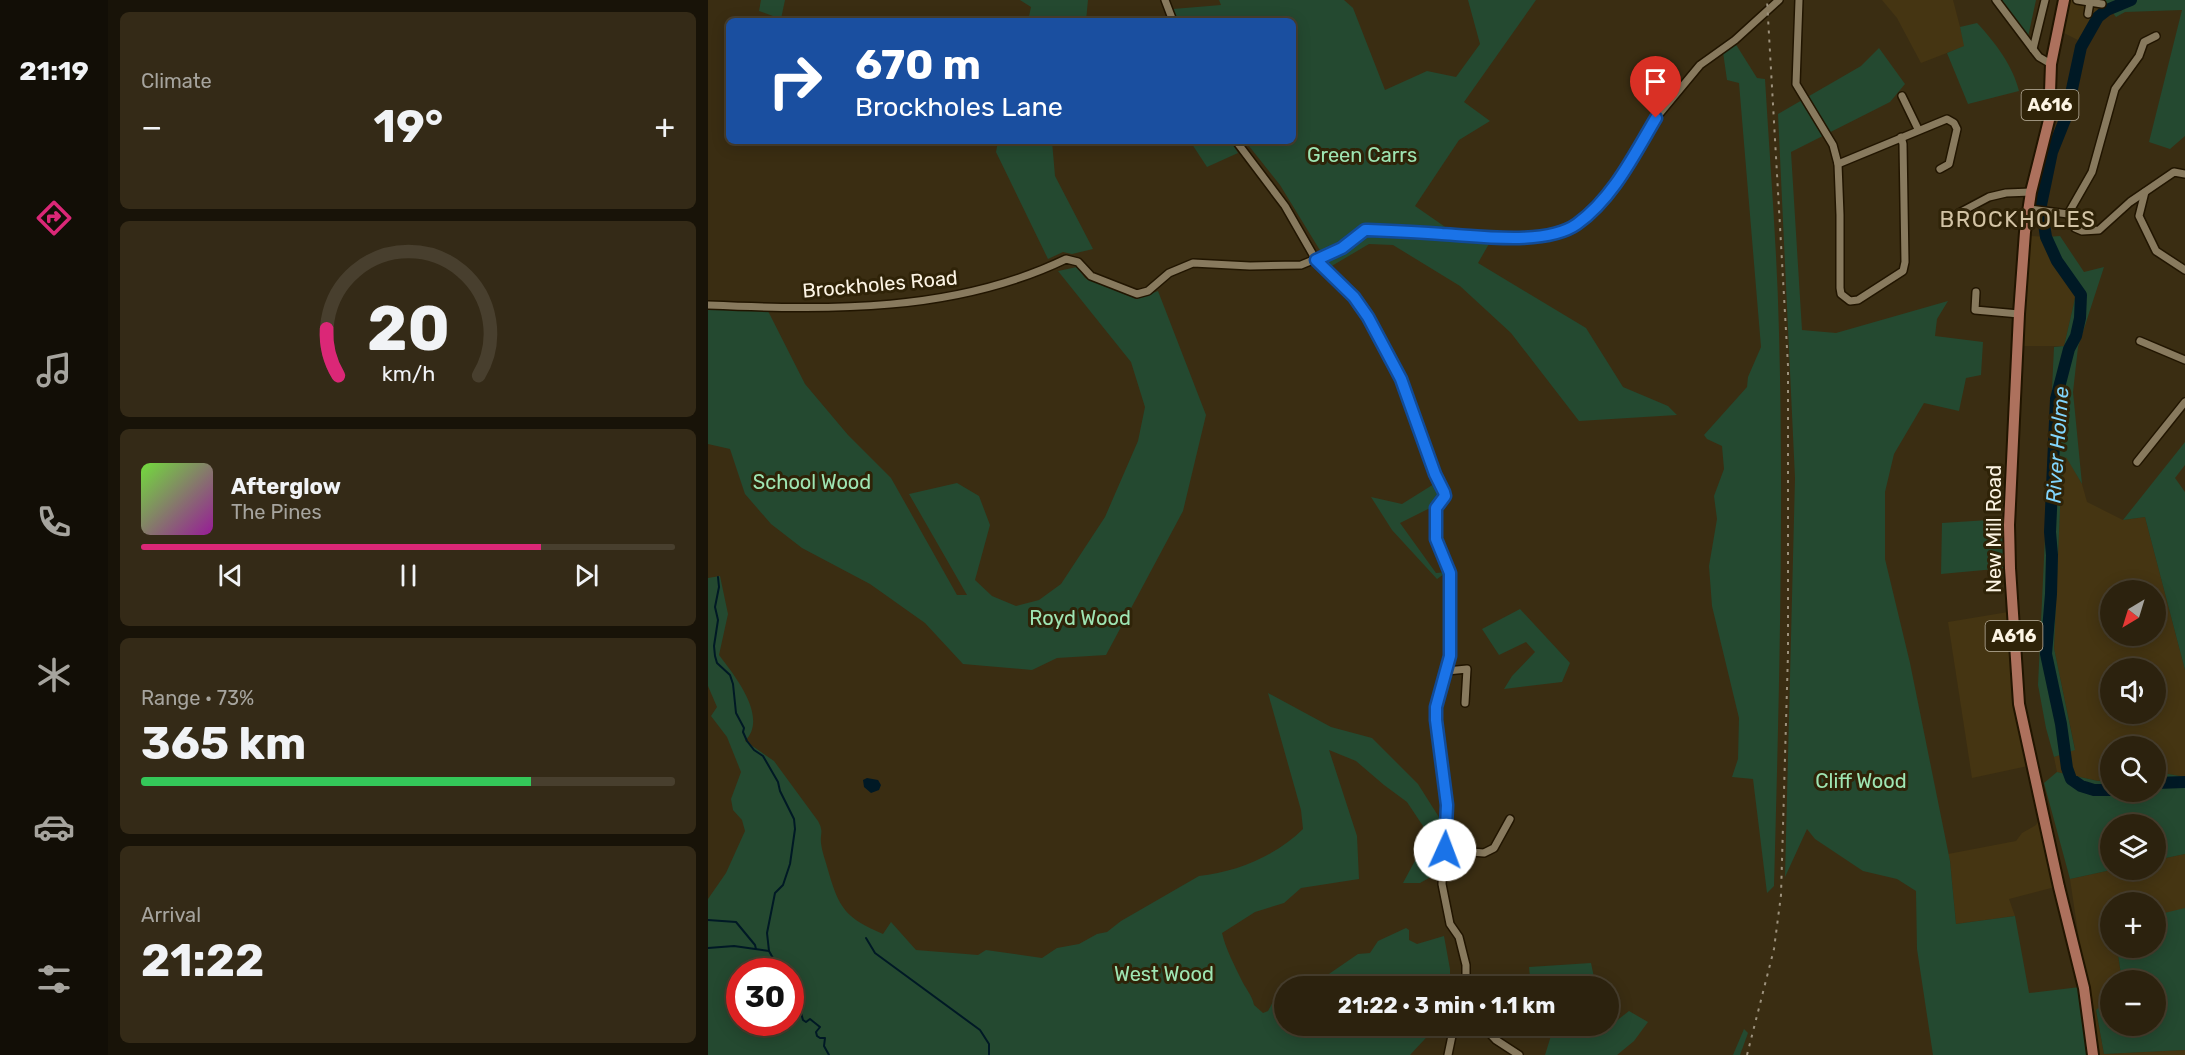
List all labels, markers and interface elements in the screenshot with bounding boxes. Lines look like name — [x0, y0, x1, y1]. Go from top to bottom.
text: 670 m — [855, 40, 981, 90]
icon: right — [756, 42, 834, 120]
text: 21:19 — [19, 55, 89, 87]
pin — [1630, 56, 1681, 118]
icon: arrive — [1639, 65, 1672, 98]
text: Climate — [141, 69, 212, 93]
road number: A616 — [2022, 90, 2078, 120]
text: Brockholes Lane — [855, 91, 1063, 123]
text: 19° — [374, 100, 443, 153]
text: − — [141, 107, 162, 146]
text: + — [654, 107, 675, 146]
park label: Green Carrs — [1307, 143, 1417, 167]
icon: directions — [33, 197, 75, 239]
district label: BROCKHOLES — [1940, 206, 2096, 233]
street label: Brockholes Road — [801, 265, 959, 303]
text: 20 — [367, 292, 449, 366]
icon: music — [33, 349, 75, 391]
text: km/h — [381, 361, 435, 386]
water label: River Holme — [2040, 385, 2074, 504]
street label: New Mill Road — [1982, 465, 2006, 593]
park label: School Wood — [753, 470, 871, 494]
text: Afterglow — [231, 473, 341, 500]
text: The Pines — [231, 500, 322, 524]
icon: phone — [33, 501, 75, 543]
icon: previous — [214, 559, 247, 592]
icon: pause — [392, 559, 425, 592]
icon: next — [570, 559, 603, 592]
north arrow — [2100, 580, 2166, 646]
map controls — [2100, 580, 2166, 1036]
park label: Royd Wood — [1029, 606, 1131, 630]
road number: A616 — [1986, 621, 2042, 651]
icon: climate — [33, 654, 75, 696]
button: sound — [2100, 658, 2166, 724]
text: Range · 73% — [141, 686, 254, 710]
text: 365 km — [141, 717, 306, 770]
button: search — [2100, 736, 2166, 802]
park label: Cliff Wood — [1815, 769, 1907, 793]
icon: car — [33, 806, 75, 848]
button: layers — [2100, 814, 2166, 880]
position arrow — [1413, 818, 1477, 882]
button: + — [2100, 892, 2166, 958]
text: Arrival — [141, 903, 201, 927]
text: 21:22 — [141, 934, 264, 987]
icon: filters — [33, 958, 75, 1000]
speed limit sign: 30 — [726, 958, 804, 1036]
park label: West Wood — [1114, 962, 1214, 986]
button: − — [2100, 970, 2166, 1036]
text: 21:22 · 3 min · 1.1 km — [1338, 992, 1555, 1019]

